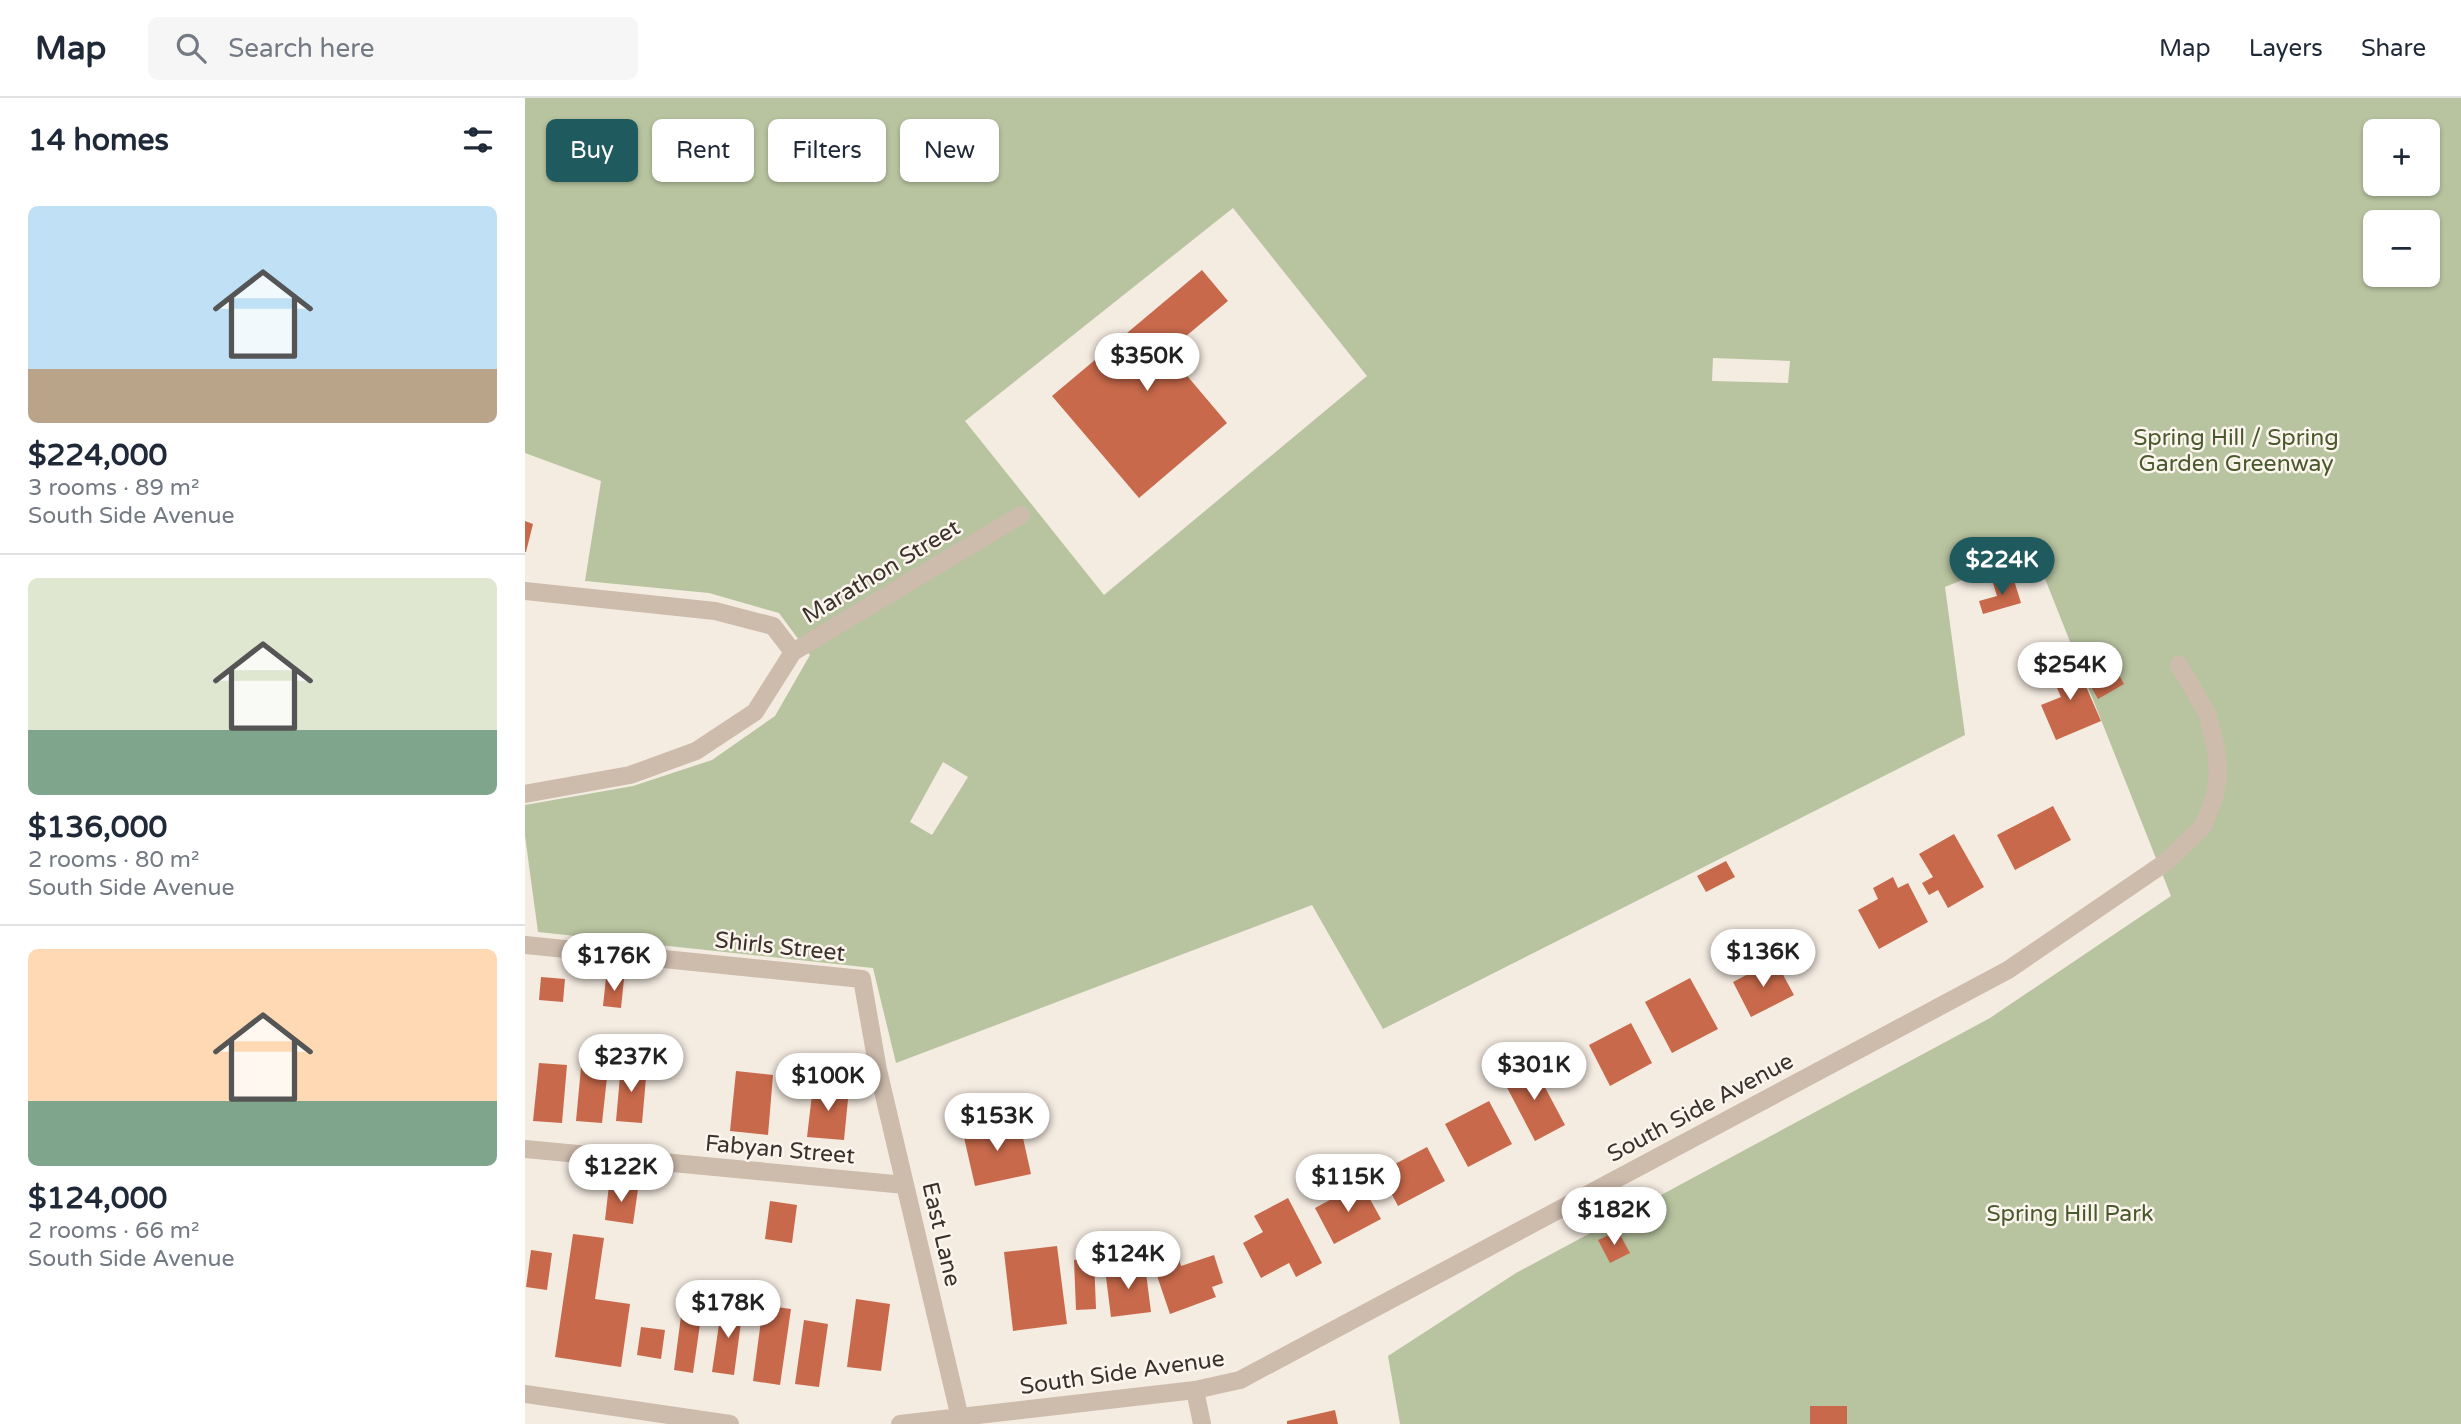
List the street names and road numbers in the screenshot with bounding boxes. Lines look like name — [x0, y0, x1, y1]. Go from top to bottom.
street label: Marathon Street — [798, 514, 966, 630]
street label: Shirls Street — [713, 926, 847, 968]
street label: South Side Avenue — [1603, 1047, 1798, 1169]
street label: Fabyan Street — [704, 1129, 856, 1171]
street label: East Lane — [915, 1179, 967, 1289]
street label: South Side Avenue — [1018, 1345, 1226, 1401]

